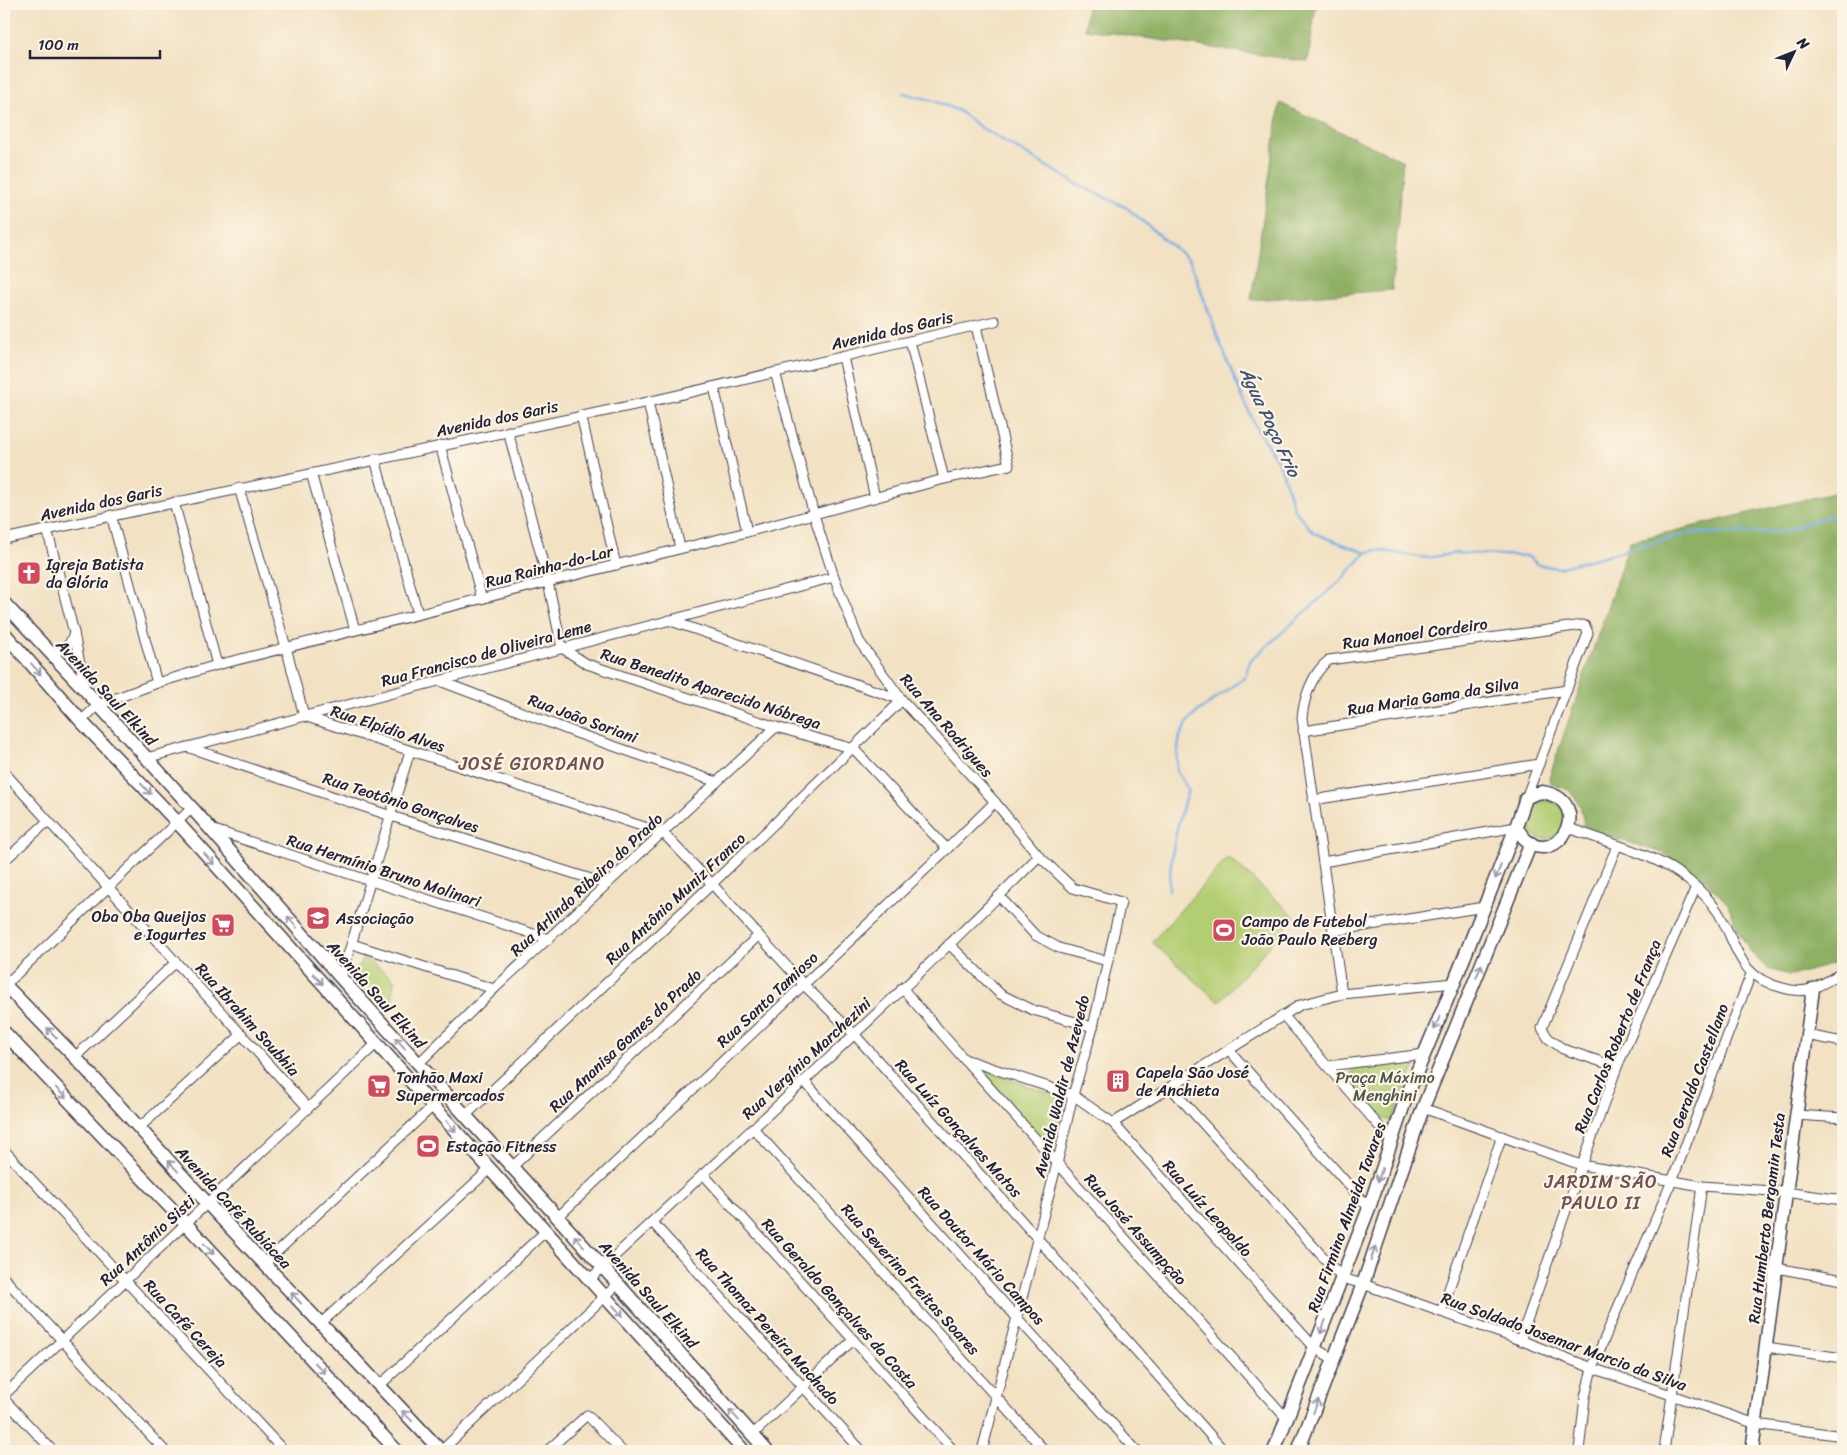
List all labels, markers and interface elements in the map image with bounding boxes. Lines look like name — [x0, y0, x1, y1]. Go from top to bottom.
scale bar — [30, 28, 160, 60]
north arrow — [1770, 28, 1820, 78]
text: N — [1790, 31, 1816, 56]
text: 100 m — [38, 32, 79, 58]
street label: Avenida dos Garis — [827, 302, 957, 359]
water label: Água Poço Frio — [1230, 361, 1310, 483]
street label: Avenida dos Garis — [432, 391, 562, 446]
street label: Avenida dos Garis — [36, 475, 166, 530]
street label: Rua Rainha-do-Lar — [482, 536, 618, 596]
place label: Igreja Batista da Glória — [45, 550, 144, 597]
church icon: Igreja Batista da Glória — [16, 560, 42, 586]
street label: Rua Manoel Cordeiro — [1341, 609, 1489, 658]
street label: Rua Francisco de Oliveira Leme — [378, 611, 595, 696]
street label: Avenida Saul Elkind — [48, 631, 166, 754]
street label: Rua Benedito Aparecido Nóbrega — [597, 639, 825, 738]
one-way arrow — [30, 663, 42, 676]
street label: Rua Ana Rodrigues — [893, 666, 1001, 785]
street label: Rua Maria Gama da Silva — [1345, 669, 1521, 724]
street label: Rua João Soriani — [524, 685, 642, 752]
street label: Rua Elpídio Alves — [327, 696, 449, 761]
district label: JOSÉ GIORDANO — [458, 748, 605, 780]
street label: Rua Teotônio Gonçalves — [319, 764, 483, 842]
one-way arrow — [140, 783, 152, 796]
street label: Rua Arlindo Ribeiro do Prado — [503, 805, 670, 963]
street label: Rua Hermínio Bruno Molinari — [283, 825, 485, 916]
street label: Rua Antônio Muniz Franco — [598, 825, 753, 972]
one-way arrow — [203, 852, 215, 865]
one-way arrow — [1493, 864, 1502, 879]
place label: Oba Oba Queijos e Iogurtes — [91, 902, 207, 949]
place label: Associação — [335, 904, 414, 933]
school or university icon: Associação — [305, 905, 331, 931]
place label: Campo de Futebol João Paulo Reeberg — [1241, 907, 1378, 954]
supermarket icon: Oba Oba Queijos e Iogurtes — [210, 912, 236, 938]
one-way arrow — [286, 915, 298, 928]
sports icon: Campo de Futebol João Paulo Reeberg — [1211, 917, 1237, 943]
street label: Avenida Saul Elkind — [319, 932, 435, 1057]
street label: Rua Carlos Roberto de França — [1565, 935, 1670, 1138]
street label: Rua Santo Tamioso — [709, 944, 825, 1055]
street label: Rua Ibrahim Soubhia — [188, 956, 308, 1084]
street label: Rua Ananisa Gomes do Prado — [542, 961, 709, 1119]
one-way arrow — [1475, 963, 1484, 979]
one-way arrow — [312, 973, 324, 986]
street label: Rua Vergínio Marchezini — [734, 990, 879, 1127]
street label: Avenida Waldir de Azevedo — [1025, 992, 1098, 1181]
street label: Rua Geraldo Castellano — [1652, 999, 1737, 1161]
one-way arrow — [1432, 1015, 1442, 1030]
one-way arrow — [46, 1027, 58, 1039]
one-way arrow — [394, 1037, 406, 1050]
street label: Rua Luíz Gonçalves Matos — [888, 1052, 1030, 1205]
place label: Capela São José de Anchieta — [1136, 1058, 1249, 1105]
place label: Tonhão Maxi Supermercados — [396, 1063, 505, 1110]
park label: Praça Máximo Menghini — [1335, 1063, 1435, 1110]
building icon: Capela São José de Anchieta — [1105, 1068, 1131, 1094]
supermarket icon: Tonhão Maxi Supermercados — [366, 1073, 392, 1099]
one-way arrow — [55, 1086, 67, 1099]
street label: Rua Humberto Bergamin Testa — [1739, 1111, 1794, 1325]
street label: Rua Firmino Almeida Tavares — [1299, 1118, 1394, 1316]
one-way arrow — [445, 1119, 456, 1132]
place label: Estação Fitness — [446, 1132, 557, 1161]
sports icon: Estação Fitness — [415, 1133, 441, 1159]
street label: Avenida Café Rubiácea — [168, 1138, 300, 1277]
street label: Rua Luíz Leopoldo — [1155, 1153, 1260, 1264]
one-way arrow — [167, 1159, 179, 1172]
street label: Rua José Assumpção — [1077, 1166, 1194, 1292]
district label: JARDIM SÃO PAULO II — [1543, 1166, 1658, 1219]
one-way arrow — [1375, 1167, 1384, 1182]
street label: Rua Doutor Mário Campos — [911, 1179, 1053, 1332]
street label: Rua Antônio Sisti — [92, 1187, 203, 1293]
street label: Rua Severino Freitas Soares — [834, 1196, 988, 1363]
street label: Rua Geraldo Gonçalves da Costa — [754, 1211, 926, 1396]
street label: Avenida Saul Elkind — [591, 1232, 707, 1357]
one-way arrow — [573, 1235, 585, 1248]
street label: Rua Thomaz Pereira Machado — [688, 1241, 847, 1412]
one-way arrow — [203, 1242, 215, 1255]
one-way arrow — [1369, 1246, 1378, 1262]
street label: Rua Café Cereja — [136, 1272, 235, 1375]
street label: Rua Soldado Josemar Marcio da Silva — [1437, 1283, 1692, 1400]
one-way arrow — [290, 1291, 302, 1304]
one-way arrow — [612, 1305, 624, 1318]
one-way arrow — [1318, 1319, 1327, 1334]
one-way arrow — [314, 1362, 326, 1374]
one-way arrow — [1311, 1399, 1321, 1414]
one-way arrow — [728, 1408, 740, 1421]
one-way arrow — [401, 1410, 413, 1422]

